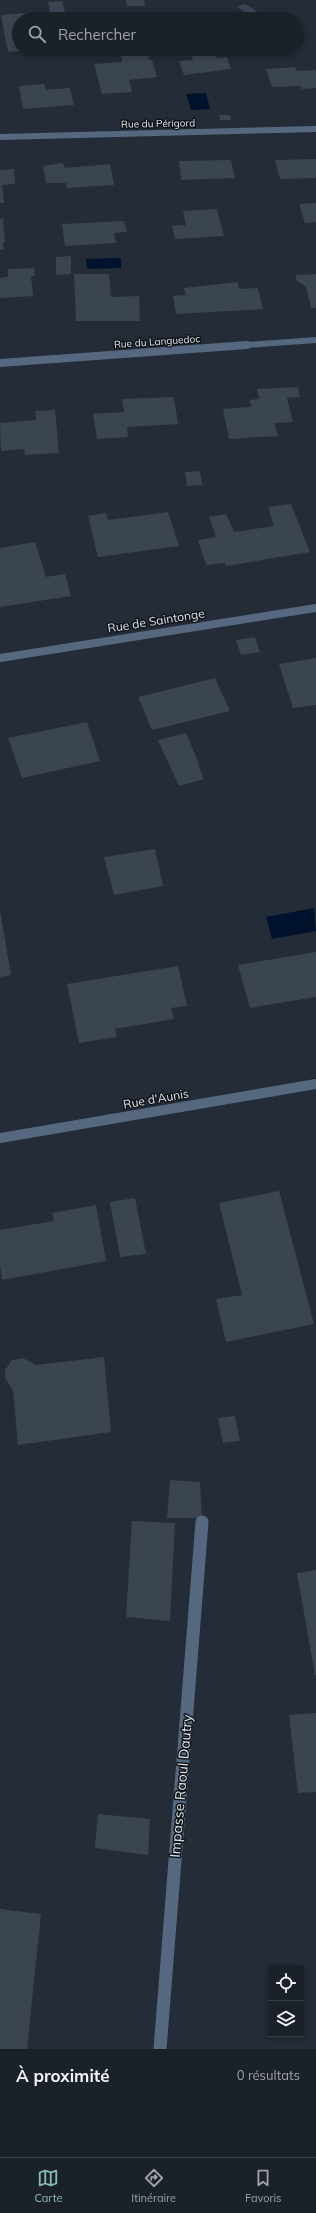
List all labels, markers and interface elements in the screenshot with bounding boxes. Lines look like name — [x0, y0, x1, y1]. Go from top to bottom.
search box — [12, 12, 304, 56]
icon: search — [26, 23, 48, 45]
text: Rechercher — [58, 25, 136, 44]
street label: Rue du Périgord — [121, 116, 195, 131]
street label: Rue du Languedoc — [114, 332, 201, 351]
street label: Rue de Saintonge — [106, 605, 206, 636]
street label: Rue d'Aunis — [122, 1085, 190, 1112]
street label: Impasse Raoul Dautry — [166, 1713, 196, 1858]
map controls — [268, 1965, 304, 2037]
button: locate — [268, 1965, 304, 2001]
button: layers — [268, 2001, 304, 2037]
text: À proximité — [16, 2065, 110, 2086]
text: 0 résultats — [237, 2067, 300, 2083]
tab: Carte — [34, 2167, 62, 2205]
tab: Itinéraire — [131, 2167, 176, 2205]
tab: Favoris — [245, 2167, 282, 2205]

